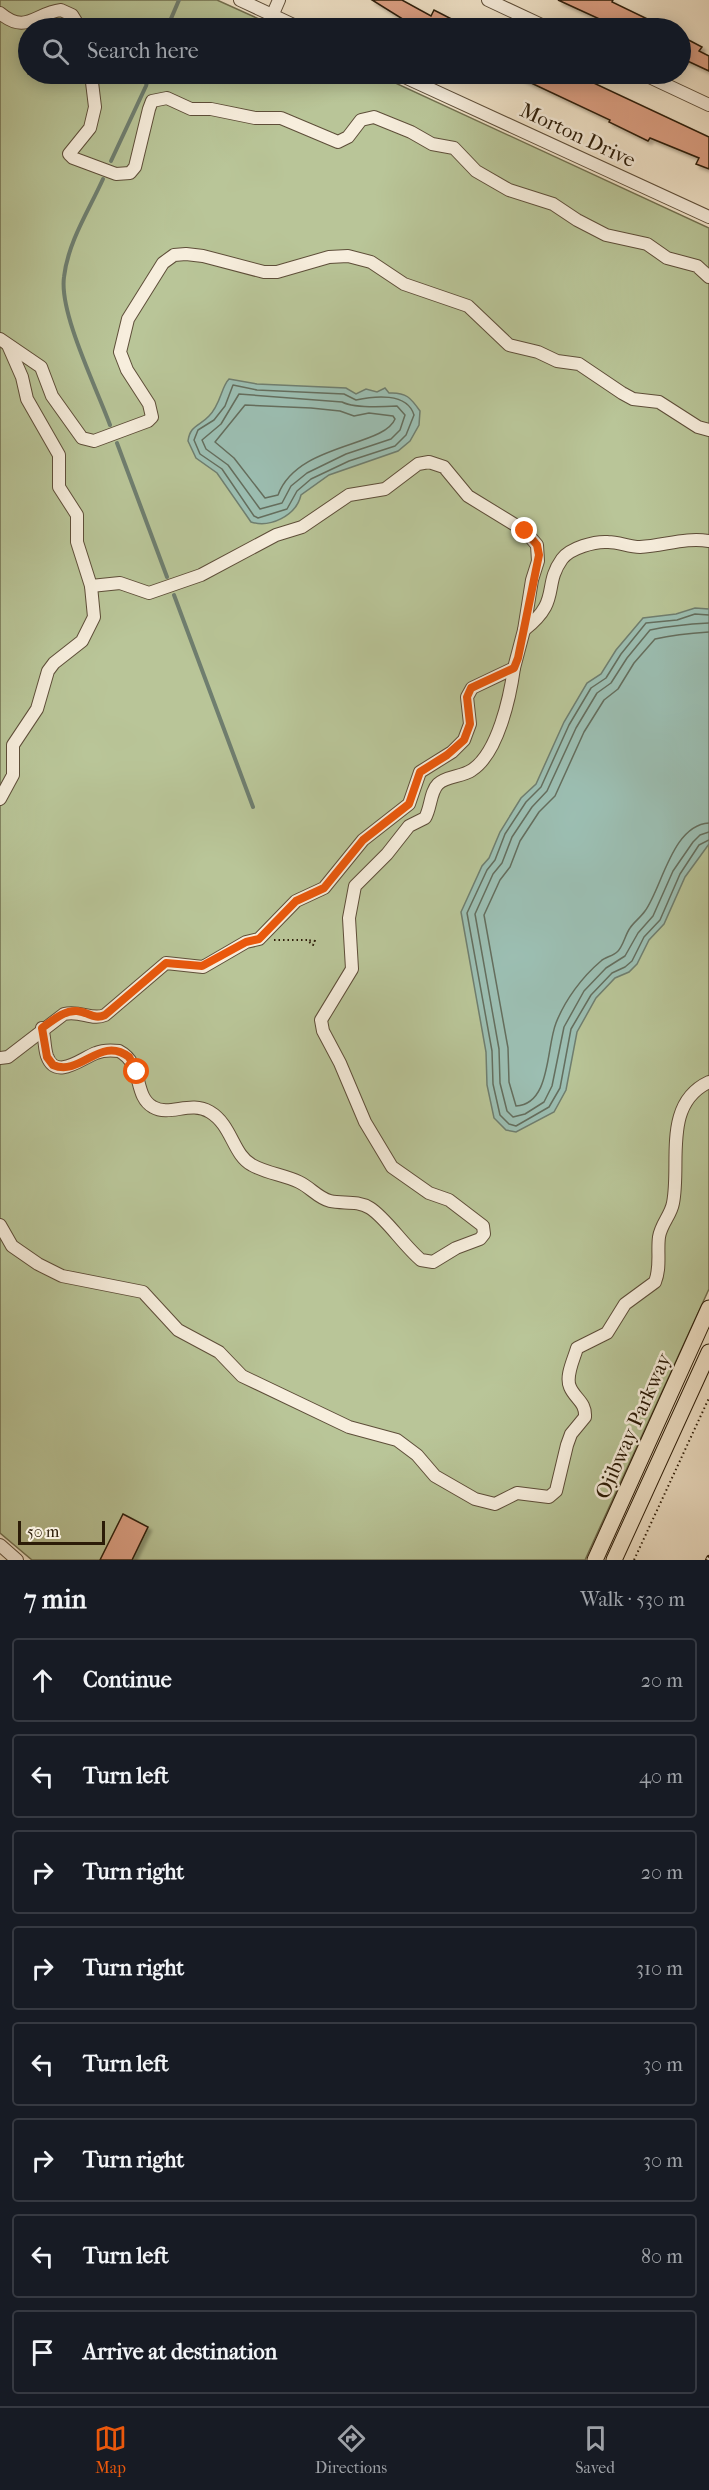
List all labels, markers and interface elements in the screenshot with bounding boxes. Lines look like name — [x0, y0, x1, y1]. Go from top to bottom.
search box — [18, 18, 691, 84]
icon: search — [39, 35, 72, 68]
text: Search here — [87, 38, 199, 64]
street label: Morton Drive — [517, 98, 639, 172]
route end — [511, 517, 537, 543]
route start — [123, 1058, 149, 1084]
street label: Ojibway Parkway — [590, 1349, 676, 1503]
scale bar — [18, 1518, 105, 1546]
text: 50 m — [27, 1522, 59, 1541]
text: 7 min — [24, 1584, 87, 1615]
text: Walk · 530 m — [580, 1588, 685, 1611]
icon: ahead — [26, 1664, 59, 1697]
text: Continue — [83, 1667, 172, 1693]
text: 20 m — [641, 1669, 683, 1692]
icon: left — [26, 1760, 59, 1793]
text: Turn left — [83, 1763, 169, 1789]
text: 40 m — [639, 1765, 683, 1788]
icon: right — [26, 1856, 59, 1889]
text: Turn right — [83, 1859, 184, 1885]
text: 20 m — [641, 1861, 683, 1884]
icon: right — [26, 1952, 59, 1985]
text: Turn right — [83, 1955, 184, 1981]
text: 310 m — [636, 1957, 683, 1980]
icon: left — [26, 2048, 59, 2081]
text: Turn left — [83, 2051, 169, 2077]
text: 30 m — [643, 2053, 683, 2076]
icon: right — [26, 2144, 59, 2177]
text: Turn right — [83, 2147, 184, 2173]
text: 30 m — [643, 2149, 683, 2172]
icon: left — [26, 2240, 59, 2273]
text: Turn left — [83, 2243, 169, 2269]
text: 80 m — [641, 2245, 683, 2268]
icon: arrive — [26, 2336, 59, 2369]
text: Arrive at destination — [83, 2339, 277, 2365]
tab: Map — [94, 2422, 127, 2477]
tab: Directions — [315, 2422, 387, 2477]
tab: Saved — [575, 2422, 615, 2477]

